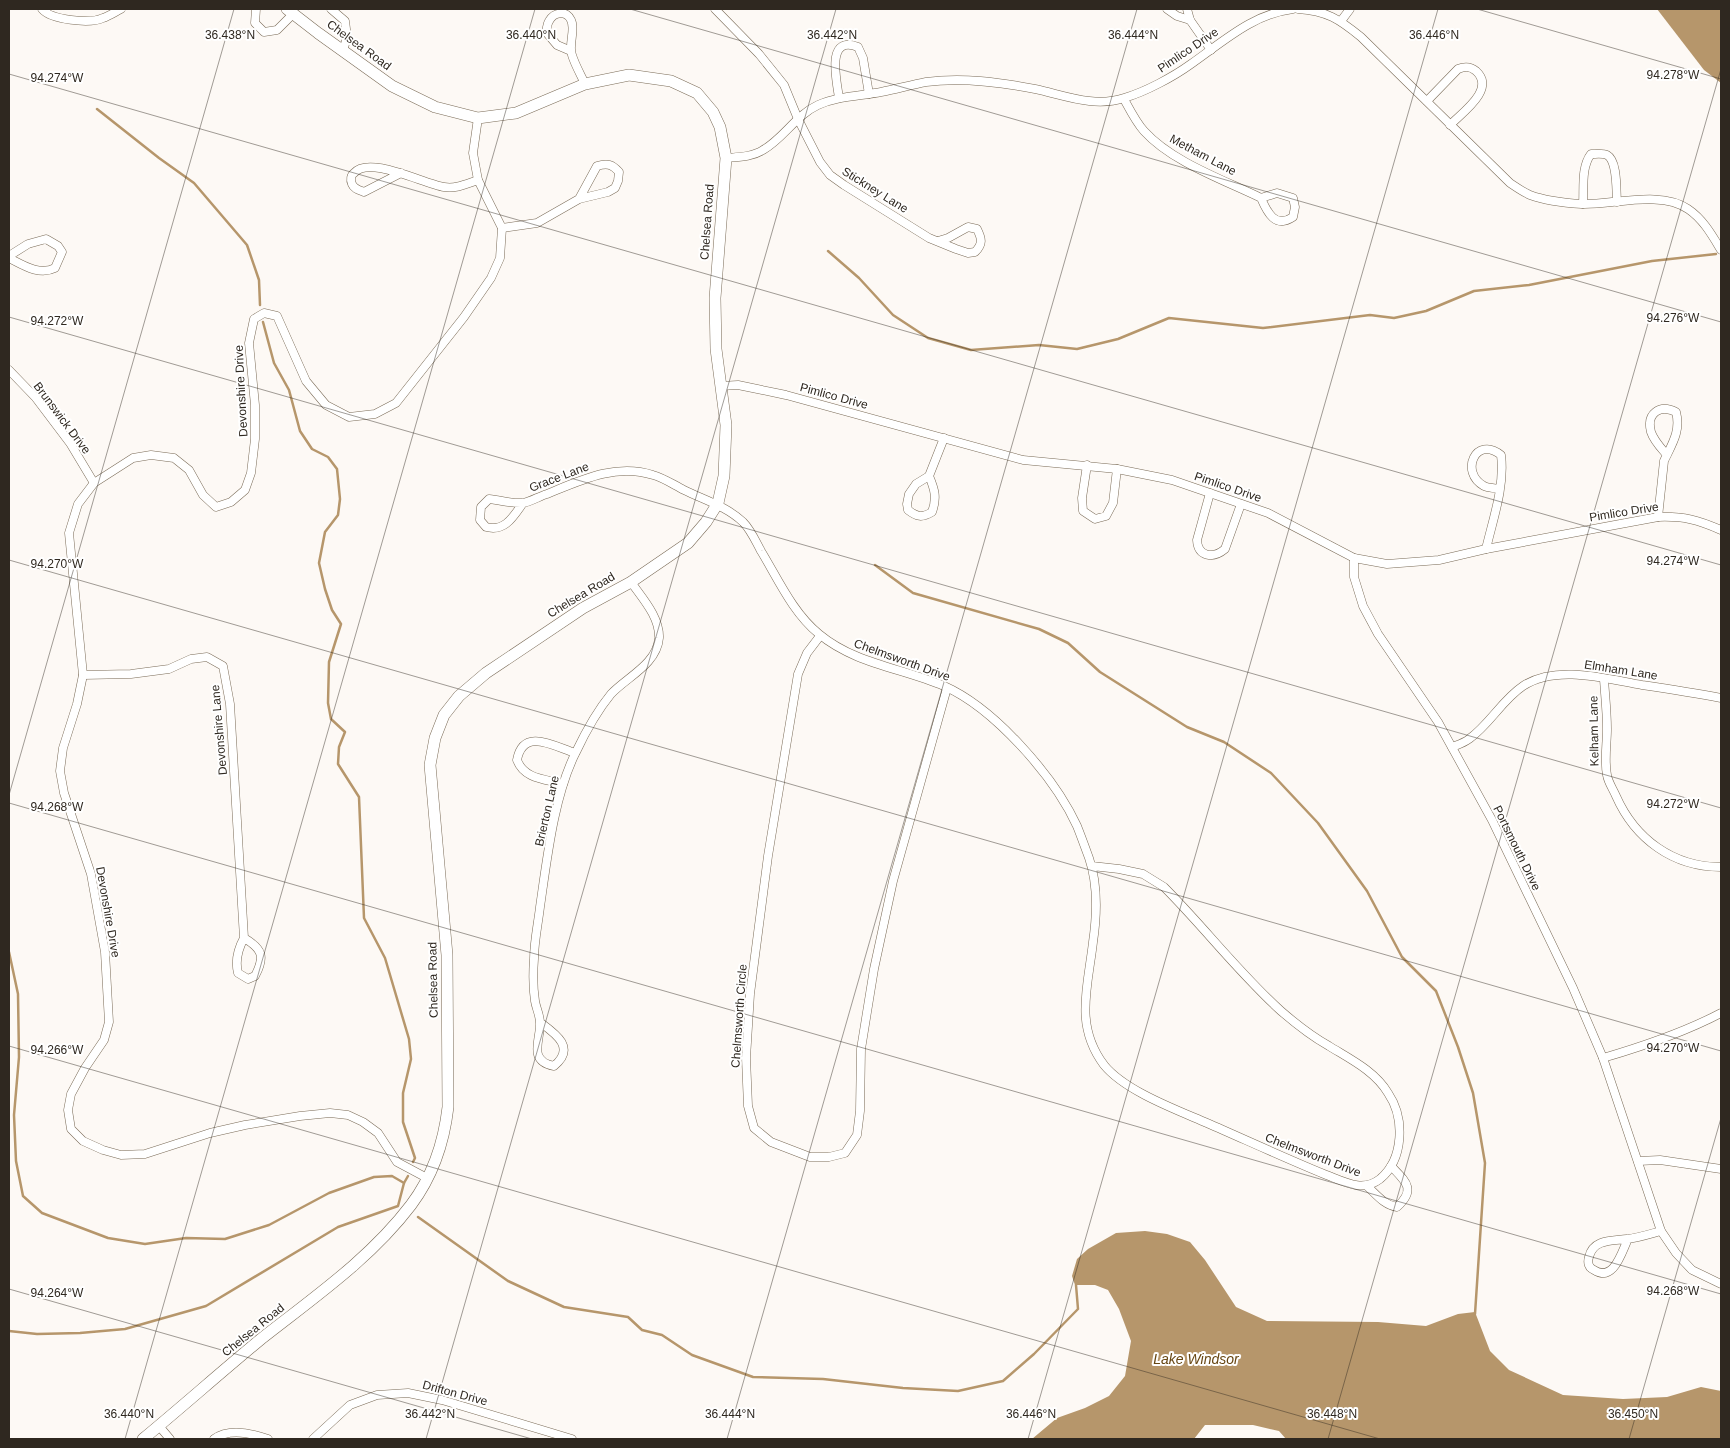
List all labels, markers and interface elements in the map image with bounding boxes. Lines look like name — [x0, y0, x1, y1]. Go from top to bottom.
street label: Chelsea Road — [324, 17, 394, 73]
street label: Pimlico Drive — [1155, 24, 1221, 75]
text: 36.438°N — [205, 28, 255, 42]
text: 36.440°N — [506, 28, 556, 42]
text: 36.442°N — [807, 28, 857, 42]
text: 36.444°N — [1108, 28, 1158, 42]
text: 36.446°N — [1409, 28, 1459, 42]
text: 94.278°W — [1647, 68, 1700, 82]
text: 94.274°W — [31, 71, 84, 85]
street label: Metham Lane — [1167, 132, 1239, 179]
street label: Stickney Lane — [839, 164, 911, 216]
street label: Chelsea Road — [697, 184, 717, 260]
text: 94.276°W — [1647, 311, 1700, 325]
text: 94.272°W — [31, 314, 84, 328]
street label: Devonshire Drive — [232, 344, 250, 437]
street label: Brunswick Drive — [31, 379, 94, 457]
street label: Pimlico Drive — [798, 380, 870, 412]
street label: Grace Lane — [527, 459, 591, 495]
street label: Pimlico Drive — [1193, 469, 1264, 505]
street label: Pimlico Drive — [1588, 500, 1660, 524]
text: 94.274°W — [1647, 554, 1700, 568]
text: 94.270°W — [31, 557, 84, 571]
street label: Chelsea Road — [545, 569, 617, 621]
street label: Chelmsworth Drive — [852, 636, 952, 684]
street label: Elmham Lane — [1583, 657, 1659, 683]
street label: Devonshire Lane — [208, 684, 230, 776]
street label: Kelham Lane — [1586, 695, 1602, 766]
street label: Brierton Lane — [532, 774, 562, 848]
text: 94.272°W — [1647, 797, 1700, 811]
text: 94.268°W — [31, 800, 84, 814]
street label: Portsmouth Drive — [1490, 803, 1544, 893]
street label: Devonshire Drive — [93, 865, 123, 959]
street label: Chelsea Road — [425, 942, 441, 1018]
street label: Chelmsworth Circle — [728, 963, 750, 1068]
text: 94.270°W — [1647, 1041, 1700, 1055]
text: 94.266°W — [31, 1043, 84, 1057]
street label: Chelmsworth Drive — [1263, 1130, 1363, 1180]
text: 94.268°W — [1647, 1284, 1700, 1298]
text: 94.264°W — [31, 1286, 84, 1300]
street label: Chelsea Road — [219, 1301, 287, 1359]
water label: Lake Windsor — [1153, 1351, 1240, 1367]
street label: Drifton Drive — [421, 1378, 489, 1408]
text: 36.440°N — [104, 1407, 154, 1421]
text: 36.442°N — [405, 1407, 455, 1421]
text: 36.444°N — [705, 1407, 755, 1421]
text: 36.446°N — [1006, 1407, 1056, 1421]
text: 36.448°N — [1307, 1407, 1357, 1421]
text: 36.450°N — [1608, 1407, 1658, 1421]

